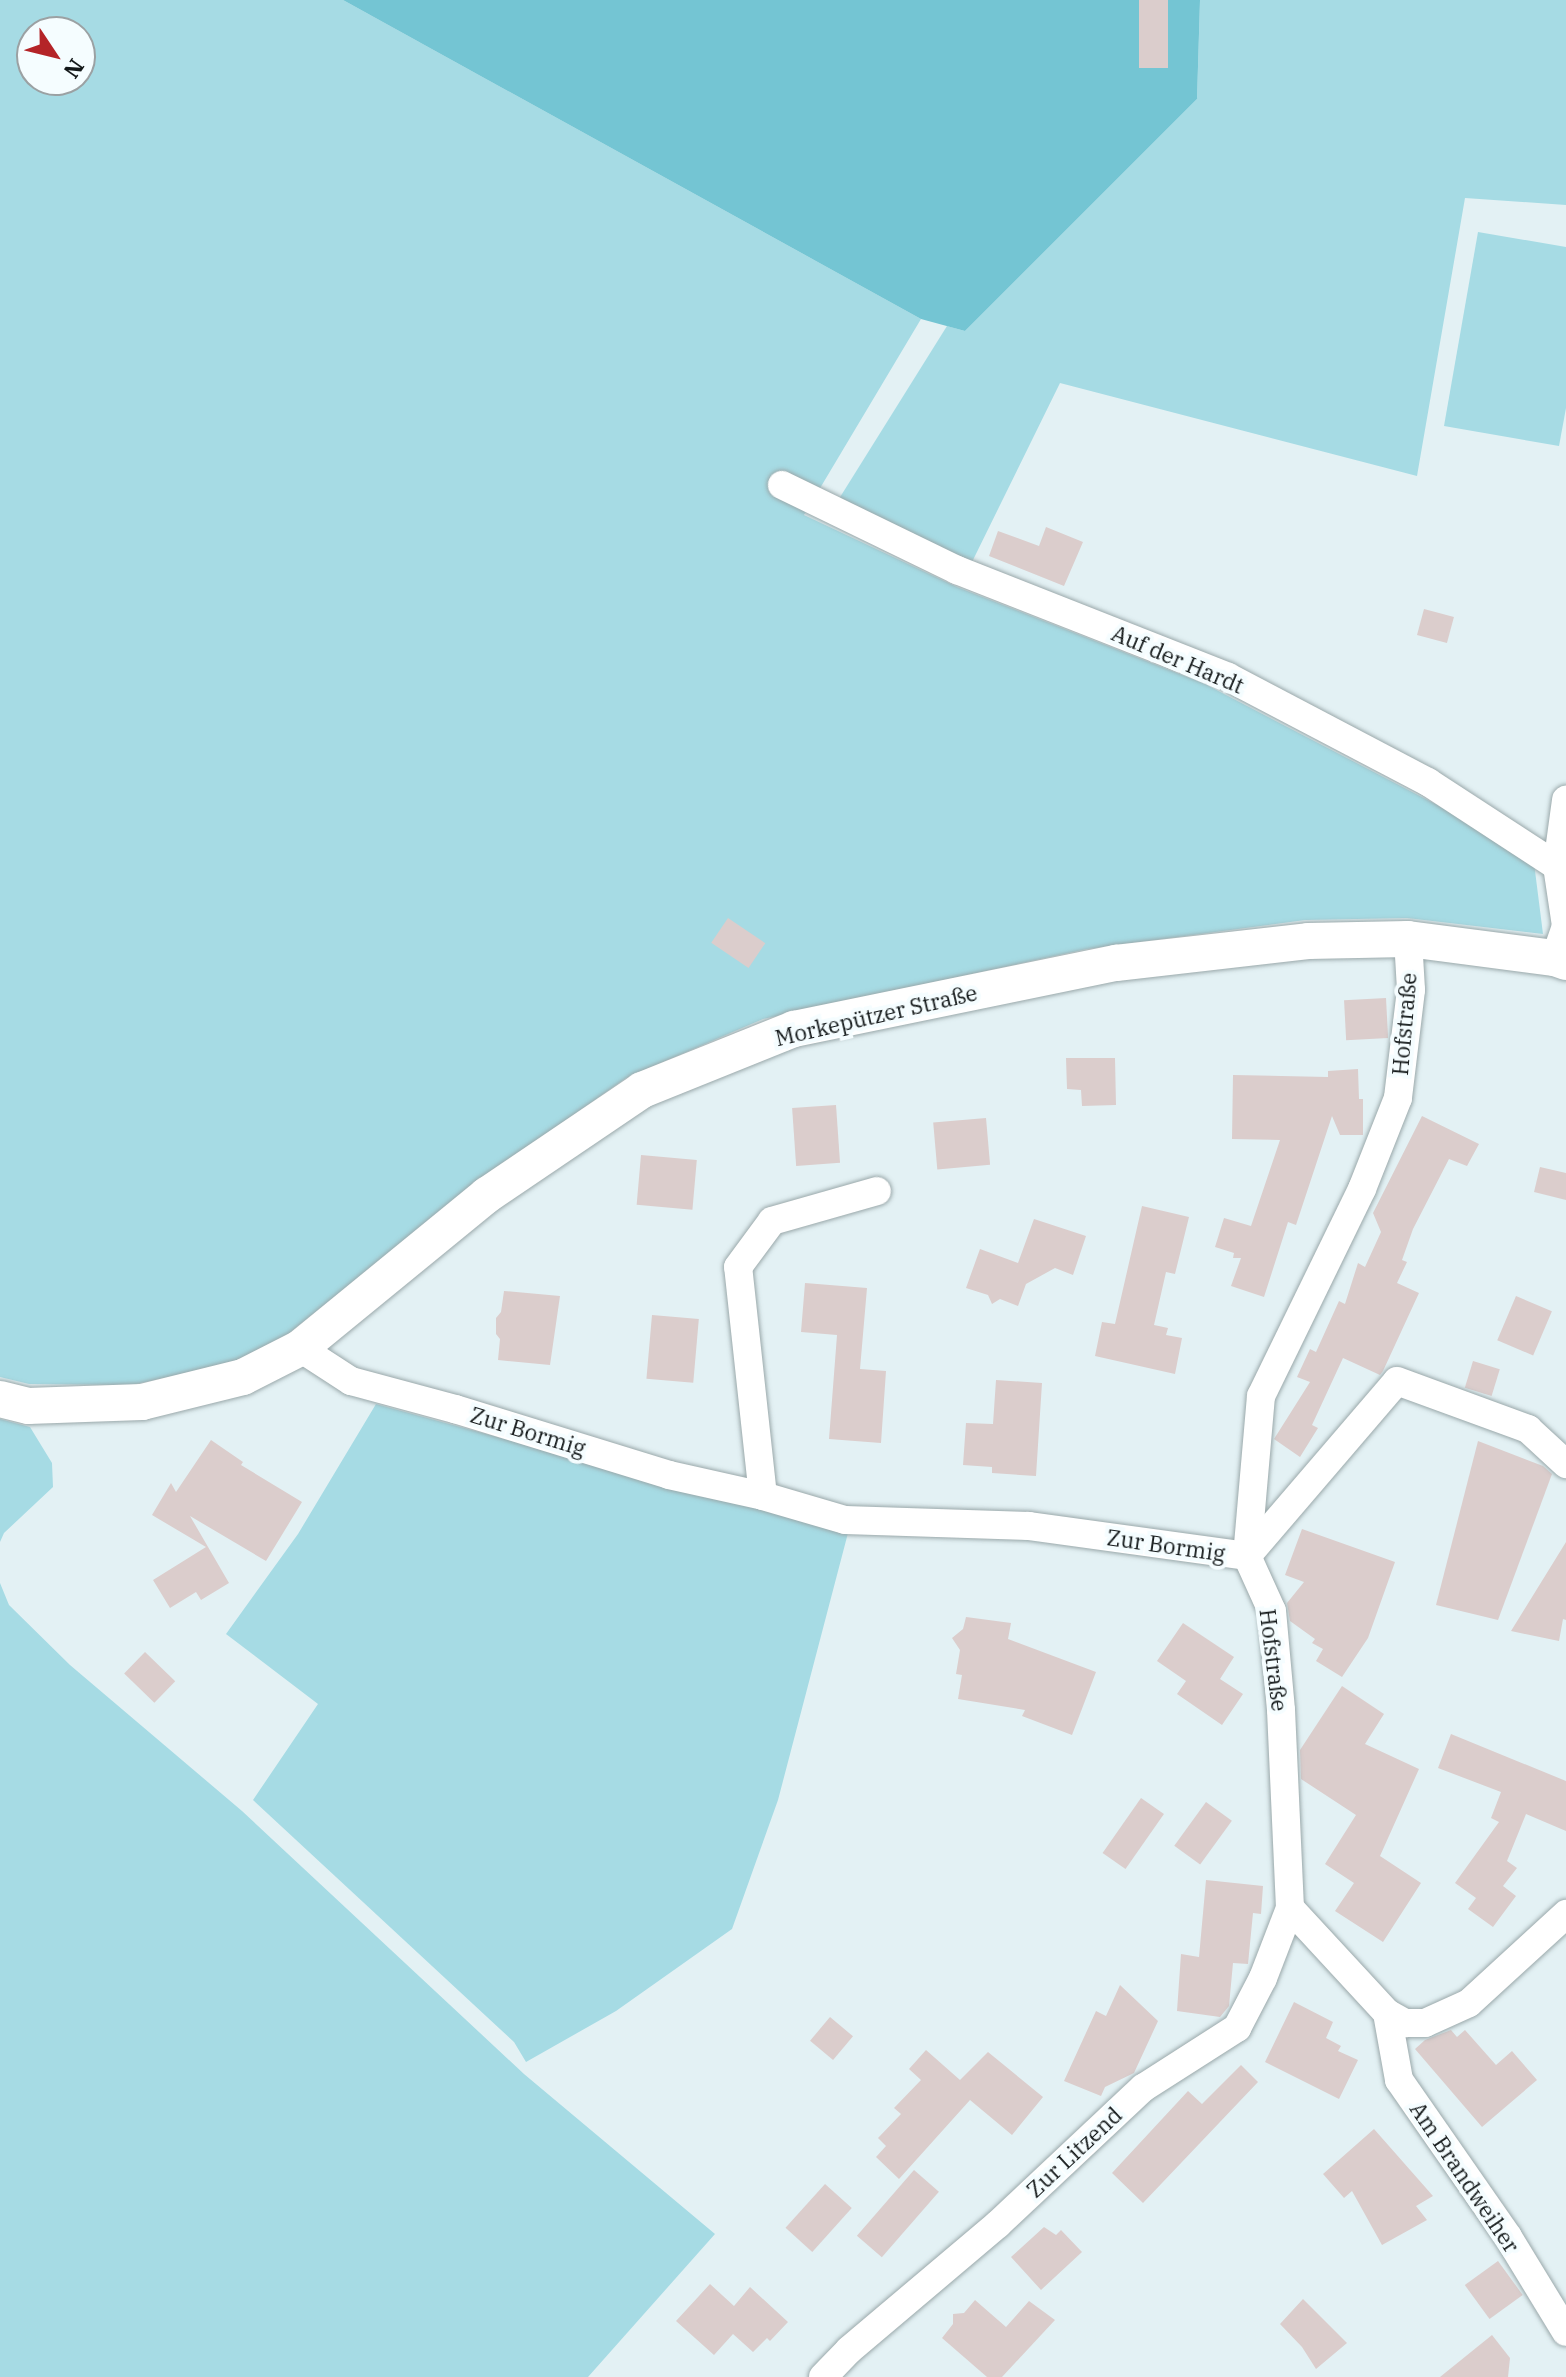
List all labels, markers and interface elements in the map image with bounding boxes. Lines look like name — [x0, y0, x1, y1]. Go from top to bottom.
north arrow — [16, 16, 96, 96]
text: N — [58, 53, 91, 84]
street label: Auf der Hardt — [1108, 619, 1248, 699]
street label: Hofstraße — [1386, 971, 1422, 1077]
street label: Morkepützer Straße — [772, 979, 980, 1051]
street label: Zur Bormig — [467, 1401, 589, 1461]
street label: Zur Bormig — [1105, 1524, 1227, 1566]
street label: Hofstraße — [1255, 1607, 1293, 1713]
street label: Am Brandweiher — [1405, 2097, 1525, 2257]
street label: Zur Litzend — [1021, 2101, 1127, 2203]

